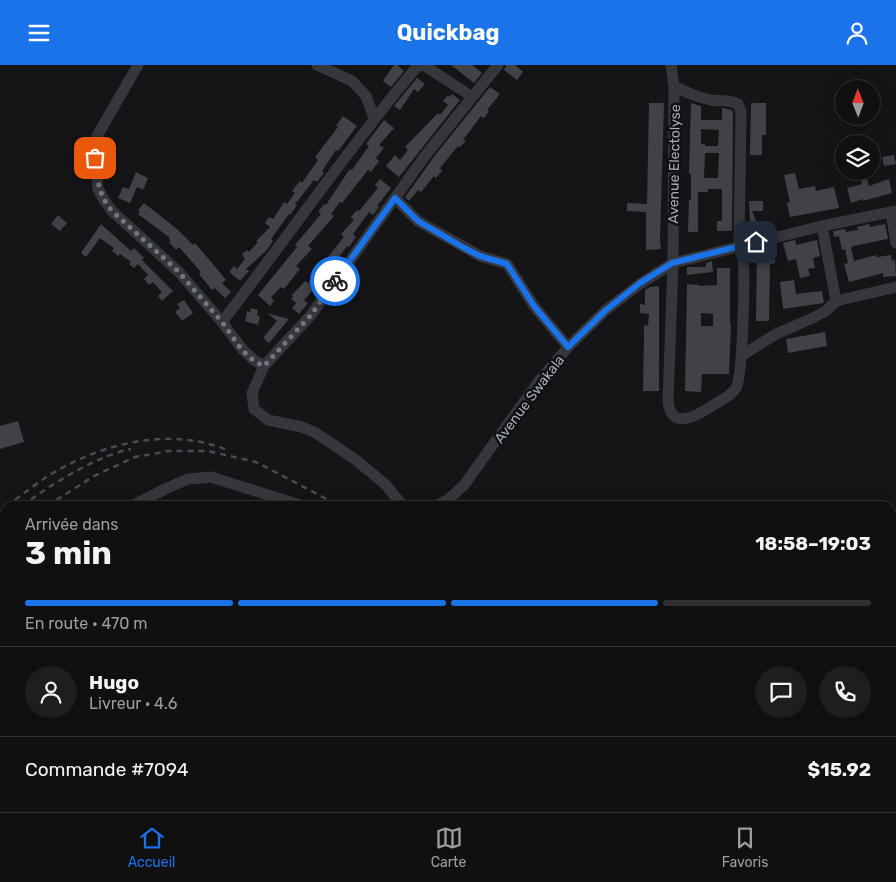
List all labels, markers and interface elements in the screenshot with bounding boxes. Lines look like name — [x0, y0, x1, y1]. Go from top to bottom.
icon: menu — [25, 19, 53, 47]
text: Quickbag — [397, 19, 499, 46]
icon: person — [843, 19, 871, 47]
north arrow — [835, 80, 880, 125]
map controls — [835, 80, 880, 180]
street label: Avenue Electolyse — [665, 104, 684, 224]
button: layers — [835, 135, 880, 180]
pin — [74, 137, 116, 179]
icon: bag — [81, 144, 109, 172]
pin — [735, 221, 777, 263]
icon: home — [742, 228, 770, 256]
courier — [310, 256, 360, 306]
icon: bike — [321, 267, 349, 295]
street label: Avenue Swakala — [491, 352, 568, 447]
text: Arrivée dans — [25, 515, 118, 534]
text: 18:58–19:03 — [755, 532, 871, 555]
text: 3 min — [25, 534, 112, 572]
text: En route · 470 m — [25, 614, 148, 633]
button: person — [25, 666, 77, 718]
button: chat — [755, 666, 807, 718]
button: phone — [819, 666, 871, 718]
text: Hugo — [89, 671, 139, 694]
text: Livreur · 4.6 — [89, 694, 177, 713]
text: Commande #7094 — [25, 758, 189, 781]
text: $15.92 — [808, 758, 871, 781]
tab: Accueil — [128, 824, 175, 871]
tab: Carte — [431, 824, 466, 871]
tab: Favoris — [722, 824, 768, 871]

